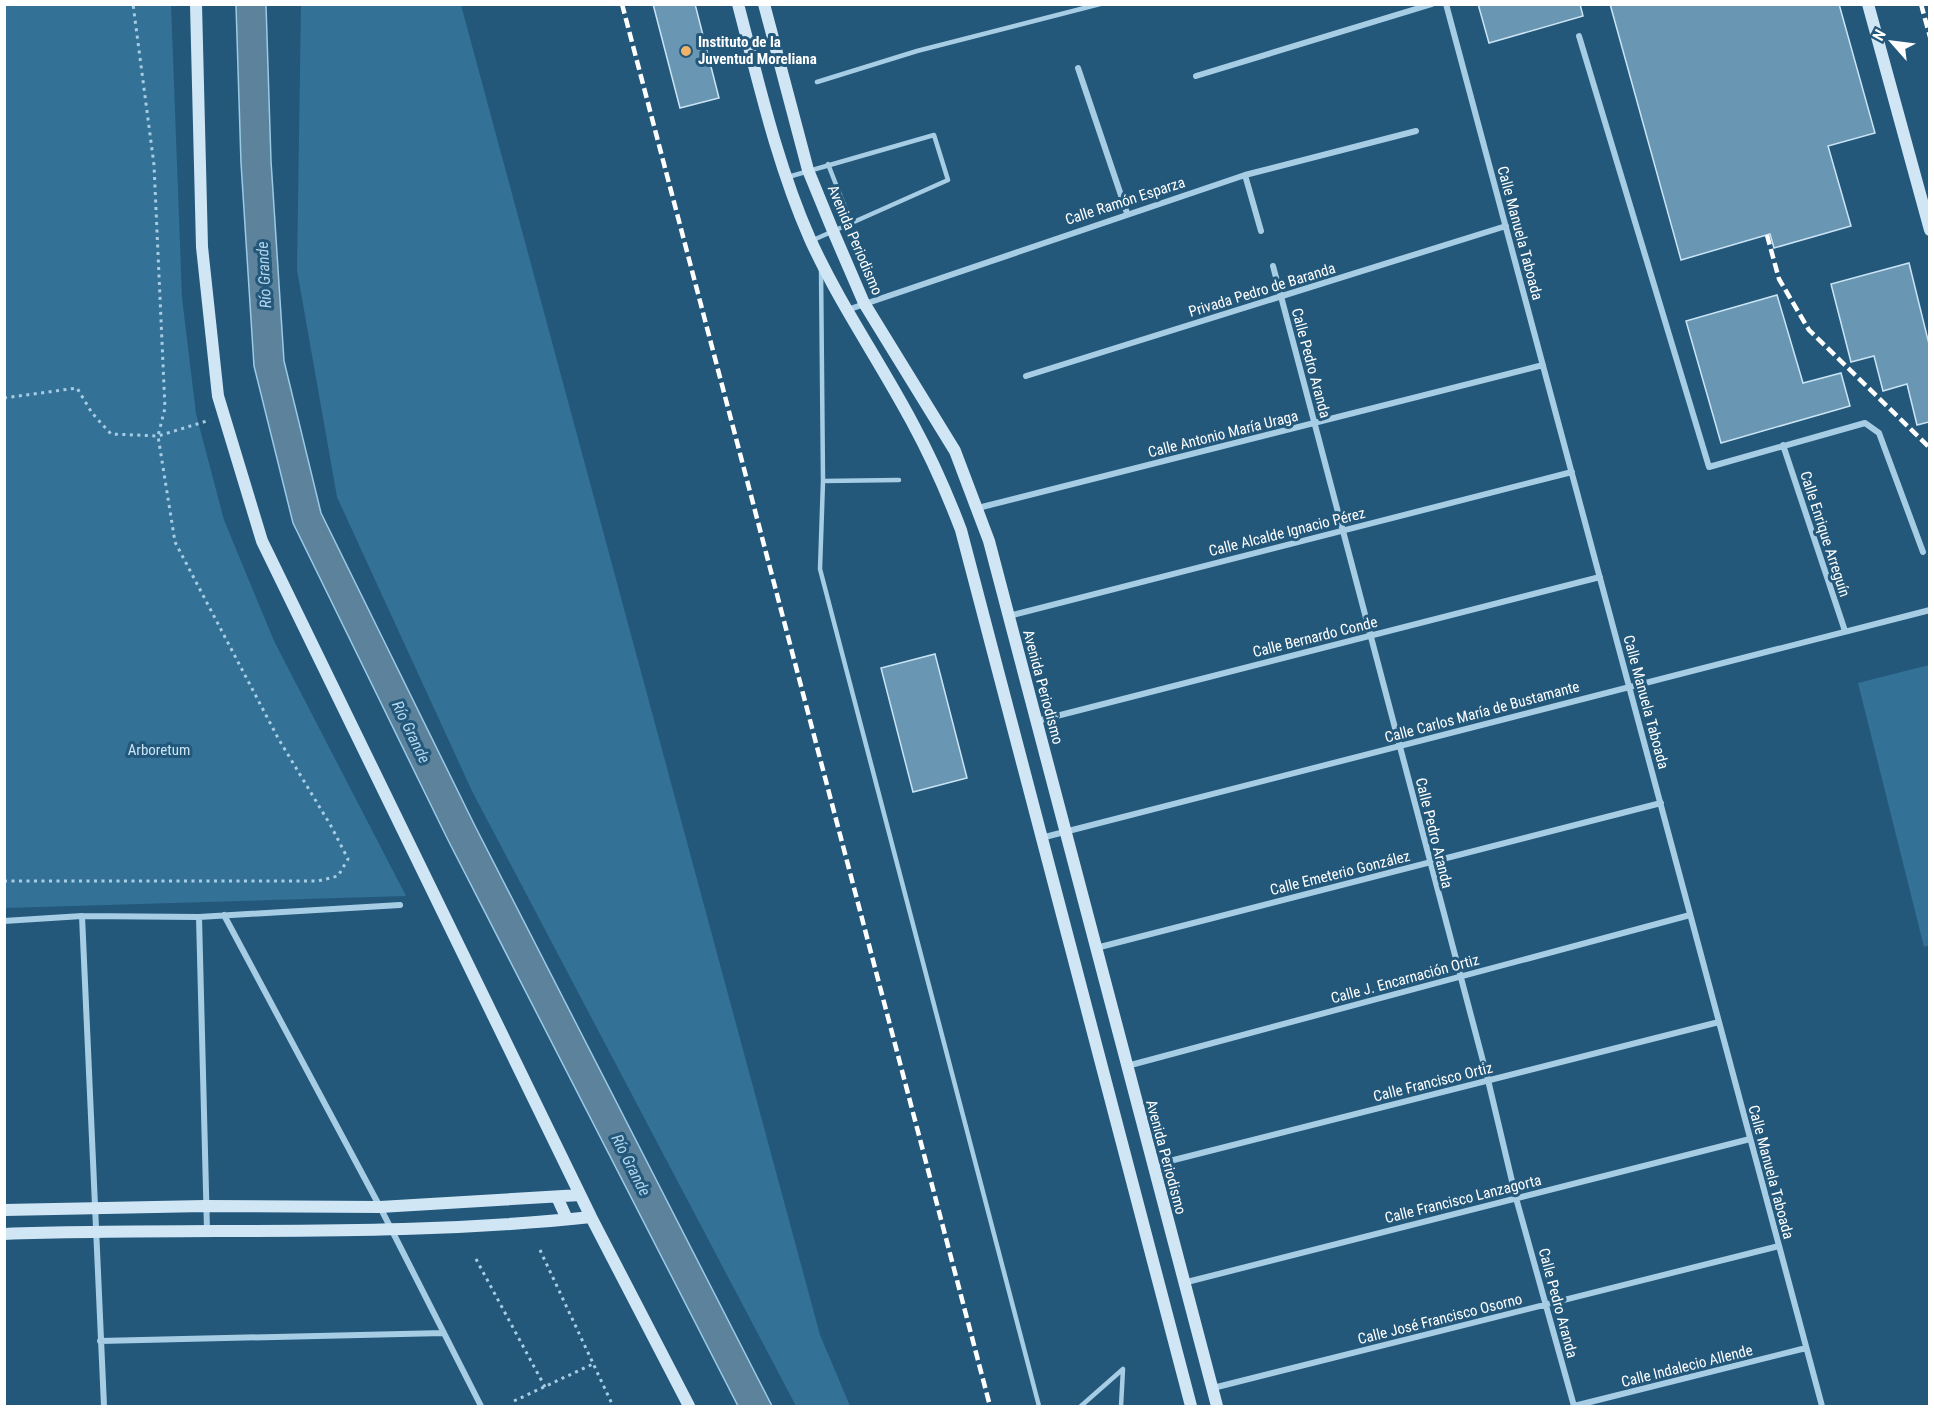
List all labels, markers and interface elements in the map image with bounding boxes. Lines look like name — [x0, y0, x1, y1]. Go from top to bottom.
north arrow — [1862, 12, 1922, 72]
text: N — [1869, 26, 1890, 44]
place label: Instituto de la Juventud Moreliana — [698, 33, 817, 68]
marker: Instituto de la Juventud Moreliana — [679, 44, 693, 58]
street label: Calle Manuela Taboada — [1493, 164, 1547, 302]
street label: Calle Ramón Esparza — [1063, 173, 1187, 229]
street label: Avenida Periodismo — [824, 182, 886, 298]
water label: Río Grande — [253, 241, 275, 309]
street label: Privada Pedro de Baranda — [1186, 259, 1338, 321]
street label: Calle Pedro Aranda — [1288, 306, 1334, 420]
street label: Calle Antonio María Uraga — [1146, 407, 1300, 461]
street label: Calle Enrique Arreguín — [1796, 469, 1854, 599]
street label: Calle Alcalde Ignacio Pérez — [1207, 504, 1367, 560]
street label: Calle Bernardo Conde — [1251, 613, 1379, 661]
street label: Avenida Periodismo — [1019, 628, 1067, 746]
street label: Calle Manuela Taboada — [1619, 633, 1673, 771]
street label: Calle Carlos María de Bustamante — [1383, 677, 1581, 747]
water label: Río Grande — [388, 698, 434, 766]
park label: Arboretum — [128, 741, 190, 759]
street label: Calle Pedro Aranda — [1412, 776, 1456, 890]
street label: Calle Emeterio González — [1268, 847, 1412, 899]
street label: Calle J. Encarnación Ortiz — [1329, 951, 1481, 1007]
street label: Calle Francisco Ortiz — [1371, 1058, 1495, 1106]
street label: Avenida Periodismo — [1142, 1098, 1190, 1216]
street label: Calle Manuela Taboada — [1744, 1103, 1798, 1241]
water label: Río Grande — [607, 1131, 655, 1199]
street label: Calle Francisco Lanzagorta — [1383, 1171, 1543, 1227]
street label: Calle Pedro Aranda — [1535, 1246, 1581, 1360]
street label: Calle José Francisco Osorno — [1356, 1290, 1524, 1348]
street label: Calle Indalecio Allende — [1619, 1341, 1755, 1391]

